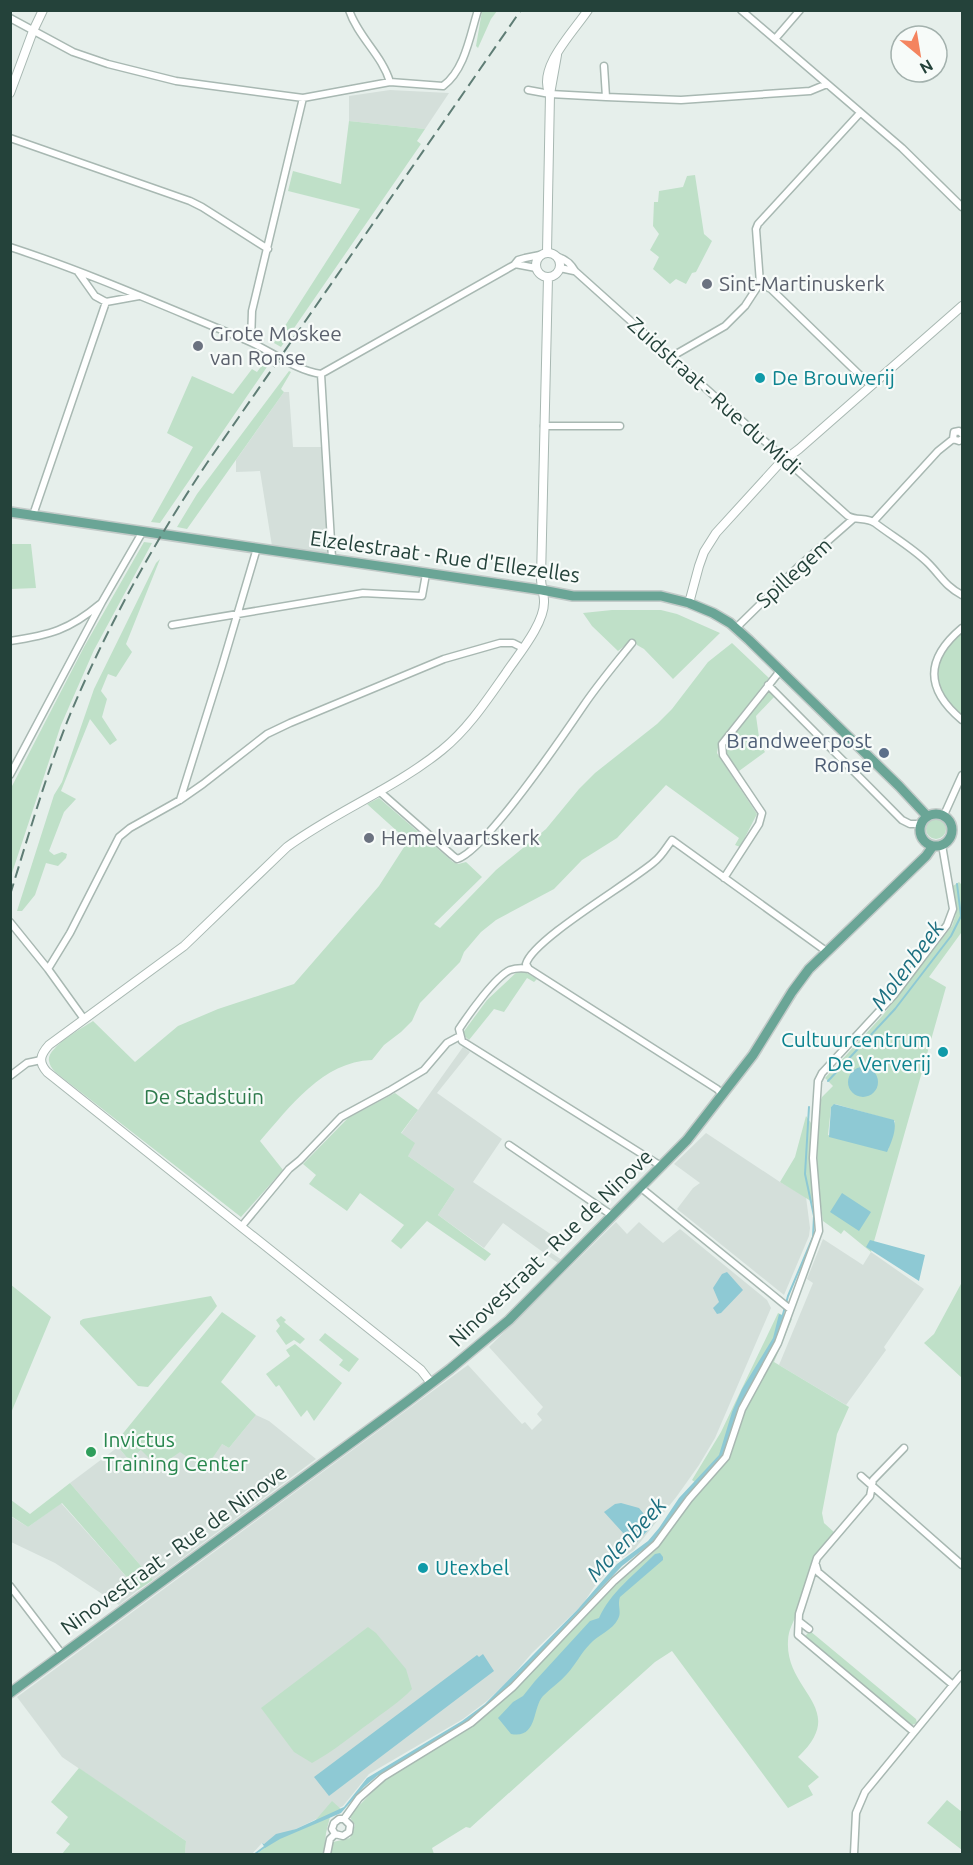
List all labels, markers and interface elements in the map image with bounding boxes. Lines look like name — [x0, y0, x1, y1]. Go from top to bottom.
north arrow — [889, 24, 949, 84]
text: N — [917, 56, 936, 78]
place label: Sint-Martinuskerk — [719, 271, 885, 295]
marker: Sint-Martinuskerk — [700, 277, 714, 291]
street label: Zuidstraat - Rue du Midi — [624, 312, 806, 479]
place label: Grote Moskee van Ronse — [210, 321, 342, 369]
marker: Grote Moskee van Ronse — [191, 339, 205, 353]
place label: De Brouwerij — [772, 365, 895, 389]
marker: De Brouwerij — [753, 371, 767, 385]
street label: Elzelestraat - Rue d'Ellezelles — [309, 525, 582, 587]
street label: Spillegem — [751, 532, 836, 612]
place label: Brandweerpost Ronse — [726, 728, 872, 776]
marker: Brandweerpost Ronse — [877, 746, 891, 760]
place label: Hemelvaartskerk — [381, 825, 540, 849]
marker: Hemelvaartskerk — [362, 831, 376, 845]
water label: Molenbeek — [865, 915, 949, 1014]
place label: Cultuurcentrum De Ververij — [781, 1027, 931, 1075]
marker: Cultuurcentrum De Ververij — [936, 1045, 950, 1059]
park label: De Stadstuin — [144, 1084, 264, 1108]
street label: Ninovestraat - Rue de Ninove — [444, 1144, 657, 1351]
place label: Invictus Training Center — [103, 1427, 248, 1475]
marker: Invictus Training Center — [84, 1445, 98, 1459]
street label: Ninovestraat - Rue de Ninove — [56, 1459, 291, 1639]
water label: Molenbeek — [581, 1491, 671, 1586]
place label: Utexbel — [435, 1555, 509, 1579]
marker: Utexbel — [416, 1561, 430, 1575]

